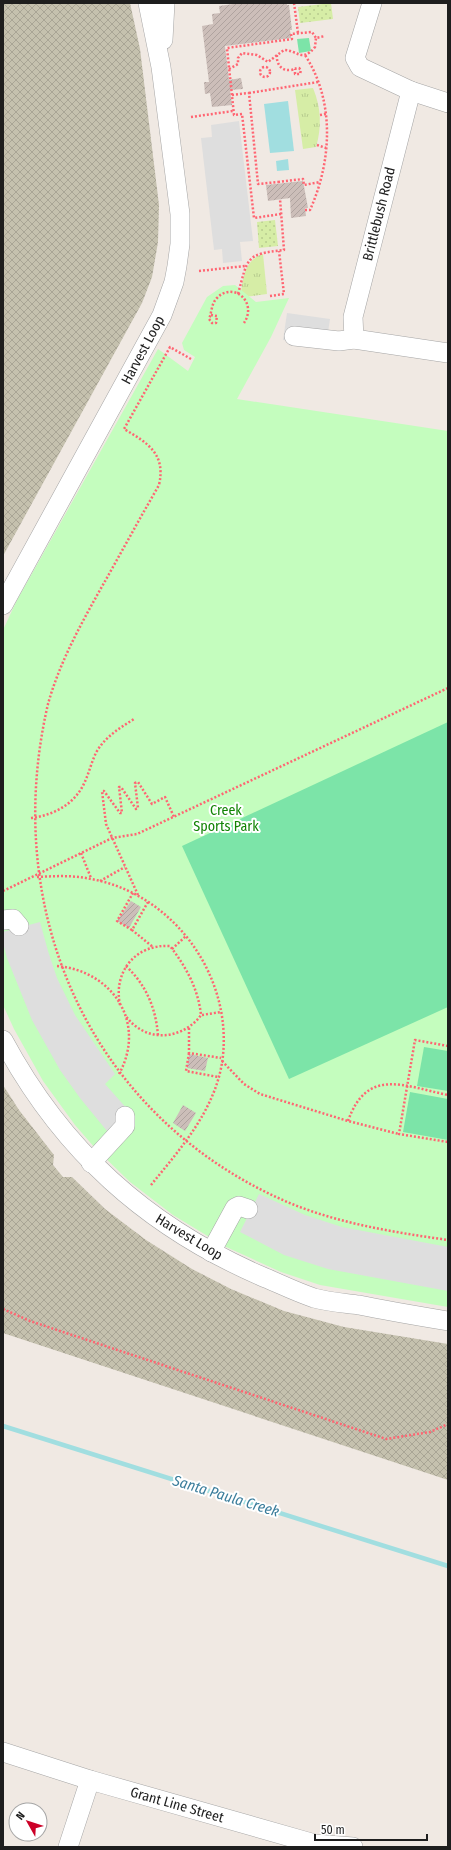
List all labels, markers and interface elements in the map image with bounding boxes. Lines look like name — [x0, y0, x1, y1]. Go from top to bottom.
street label: Brittlebush Road — [359, 165, 399, 263]
street label: Harvest Loop — [118, 313, 168, 387]
park label: Creek Sports Park — [193, 802, 259, 835]
street label: Harvest Loop — [152, 1210, 226, 1264]
water label: Santa Paula Creek — [170, 1471, 282, 1521]
street label: Grant Line Street — [128, 1784, 226, 1827]
north arrow — [8, 1802, 48, 1842]
text: N — [13, 1809, 28, 1823]
scale bar — [315, 1816, 427, 1842]
text: 50 m — [321, 1823, 345, 1837]

